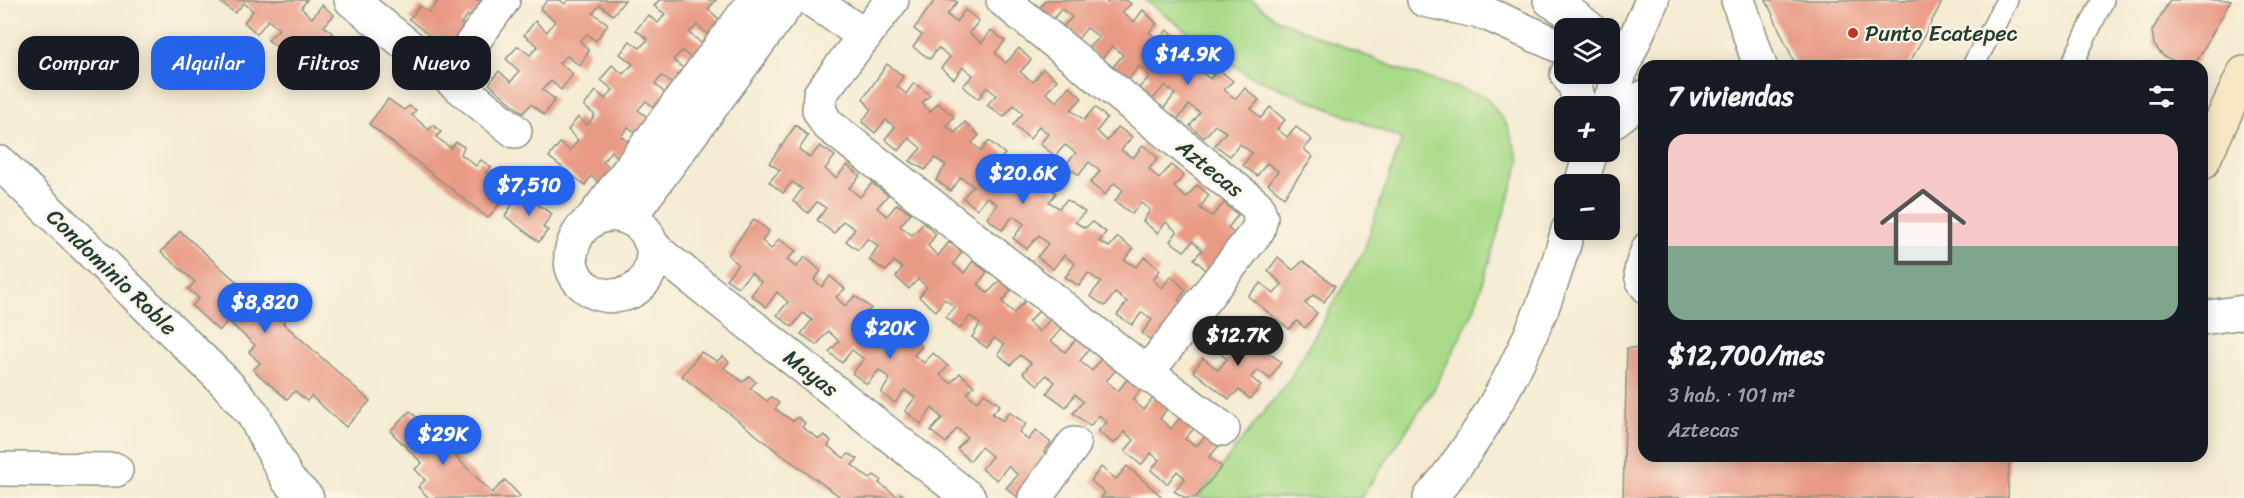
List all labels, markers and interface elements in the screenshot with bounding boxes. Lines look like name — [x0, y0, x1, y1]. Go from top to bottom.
place label: Punto Ecatepec — [1865, 14, 2018, 53]
map controls — [1554, 18, 1620, 240]
button: layers — [1554, 18, 1620, 84]
marker: Punto Ecatepec — [1846, 26, 1860, 40]
pin: $14.9K — [1139, 35, 1237, 86]
chip: Comprar — [18, 36, 139, 90]
chip: Alquilar — [151, 36, 265, 90]
chip: Filtros — [277, 36, 380, 90]
chip: Nuevo — [392, 36, 491, 90]
text: $14.9K — [1155, 37, 1221, 72]
text: 7 viviendas — [1668, 73, 1794, 119]
icon: filters — [2145, 80, 2178, 113]
button: + — [1554, 96, 1620, 162]
street label: Aztecas — [1167, 128, 1253, 208]
pin: $20.6K — [974, 154, 1072, 205]
text: $20.6K — [989, 156, 1057, 191]
pin: $7,510 — [480, 166, 578, 217]
text: $7,510 — [497, 168, 561, 203]
icon: home — [1869, 173, 1977, 281]
button: − — [1554, 174, 1620, 240]
street label: Condominio Roble — [37, 199, 187, 345]
pin: $8,820 — [216, 283, 314, 334]
text: $8,820 — [231, 285, 299, 320]
pin: $20K — [854, 309, 926, 360]
text: $20K — [865, 311, 915, 346]
pin: $12.7K — [1189, 316, 1287, 367]
text: $12.7K — [1206, 318, 1270, 353]
text: $12,700/mes — [1668, 332, 1825, 378]
street label: Mayas — [775, 339, 848, 408]
text: 3 hab. · 101 m² — [1668, 378, 1795, 413]
text: Aztecas — [1668, 413, 1739, 448]
pin: $29K — [407, 415, 479, 466]
text: $29K — [418, 417, 468, 452]

